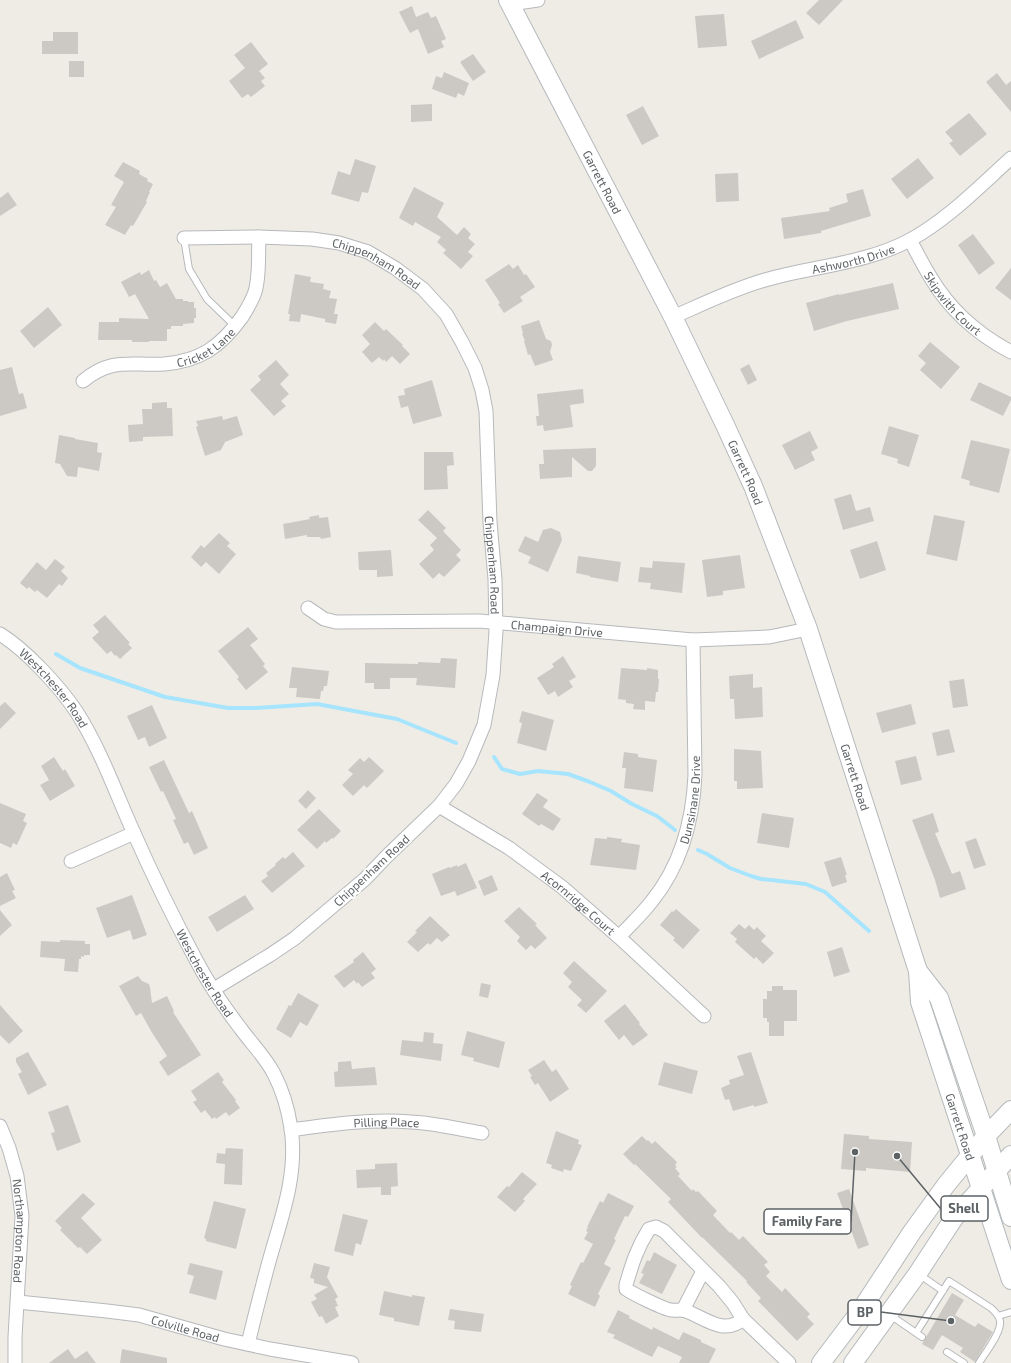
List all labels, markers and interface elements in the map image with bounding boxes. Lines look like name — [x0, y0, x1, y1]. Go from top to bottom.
street label: Garrett Road — [580, 148, 625, 216]
street label: Chippenham Road — [331, 235, 423, 292]
street label: Ashworth Drive — [811, 241, 897, 276]
street label: Skipwith Court — [922, 269, 985, 338]
street label: Cricket Lane — [175, 325, 238, 369]
street label: Garrett Road — [726, 437, 767, 507]
street label: Chippenham Road — [483, 516, 503, 614]
street label: Champaign Drive — [510, 617, 604, 639]
street label: Westchester Road — [17, 645, 91, 730]
street label: Garrett Road — [838, 742, 873, 812]
street label: Dunsinane Drive — [676, 756, 702, 846]
street label: Chippenham Road — [330, 831, 412, 909]
street label: Acornridge Court — [539, 867, 619, 938]
street label: Westchester Road — [174, 927, 237, 1020]
street label: Garrett Road — [943, 1091, 978, 1162]
street label: Pilling Place — [353, 1114, 420, 1130]
street label: Northampton Road — [10, 1178, 29, 1283]
callout: Shell — [941, 1196, 988, 1221]
text: Shell — [948, 1200, 980, 1216]
callout: Family Fare — [764, 1209, 851, 1234]
text: Family Fare — [772, 1213, 842, 1229]
callout: BP — [848, 1300, 881, 1325]
text: BP — [857, 1304, 873, 1320]
street label: Colville Road — [150, 1312, 221, 1344]

